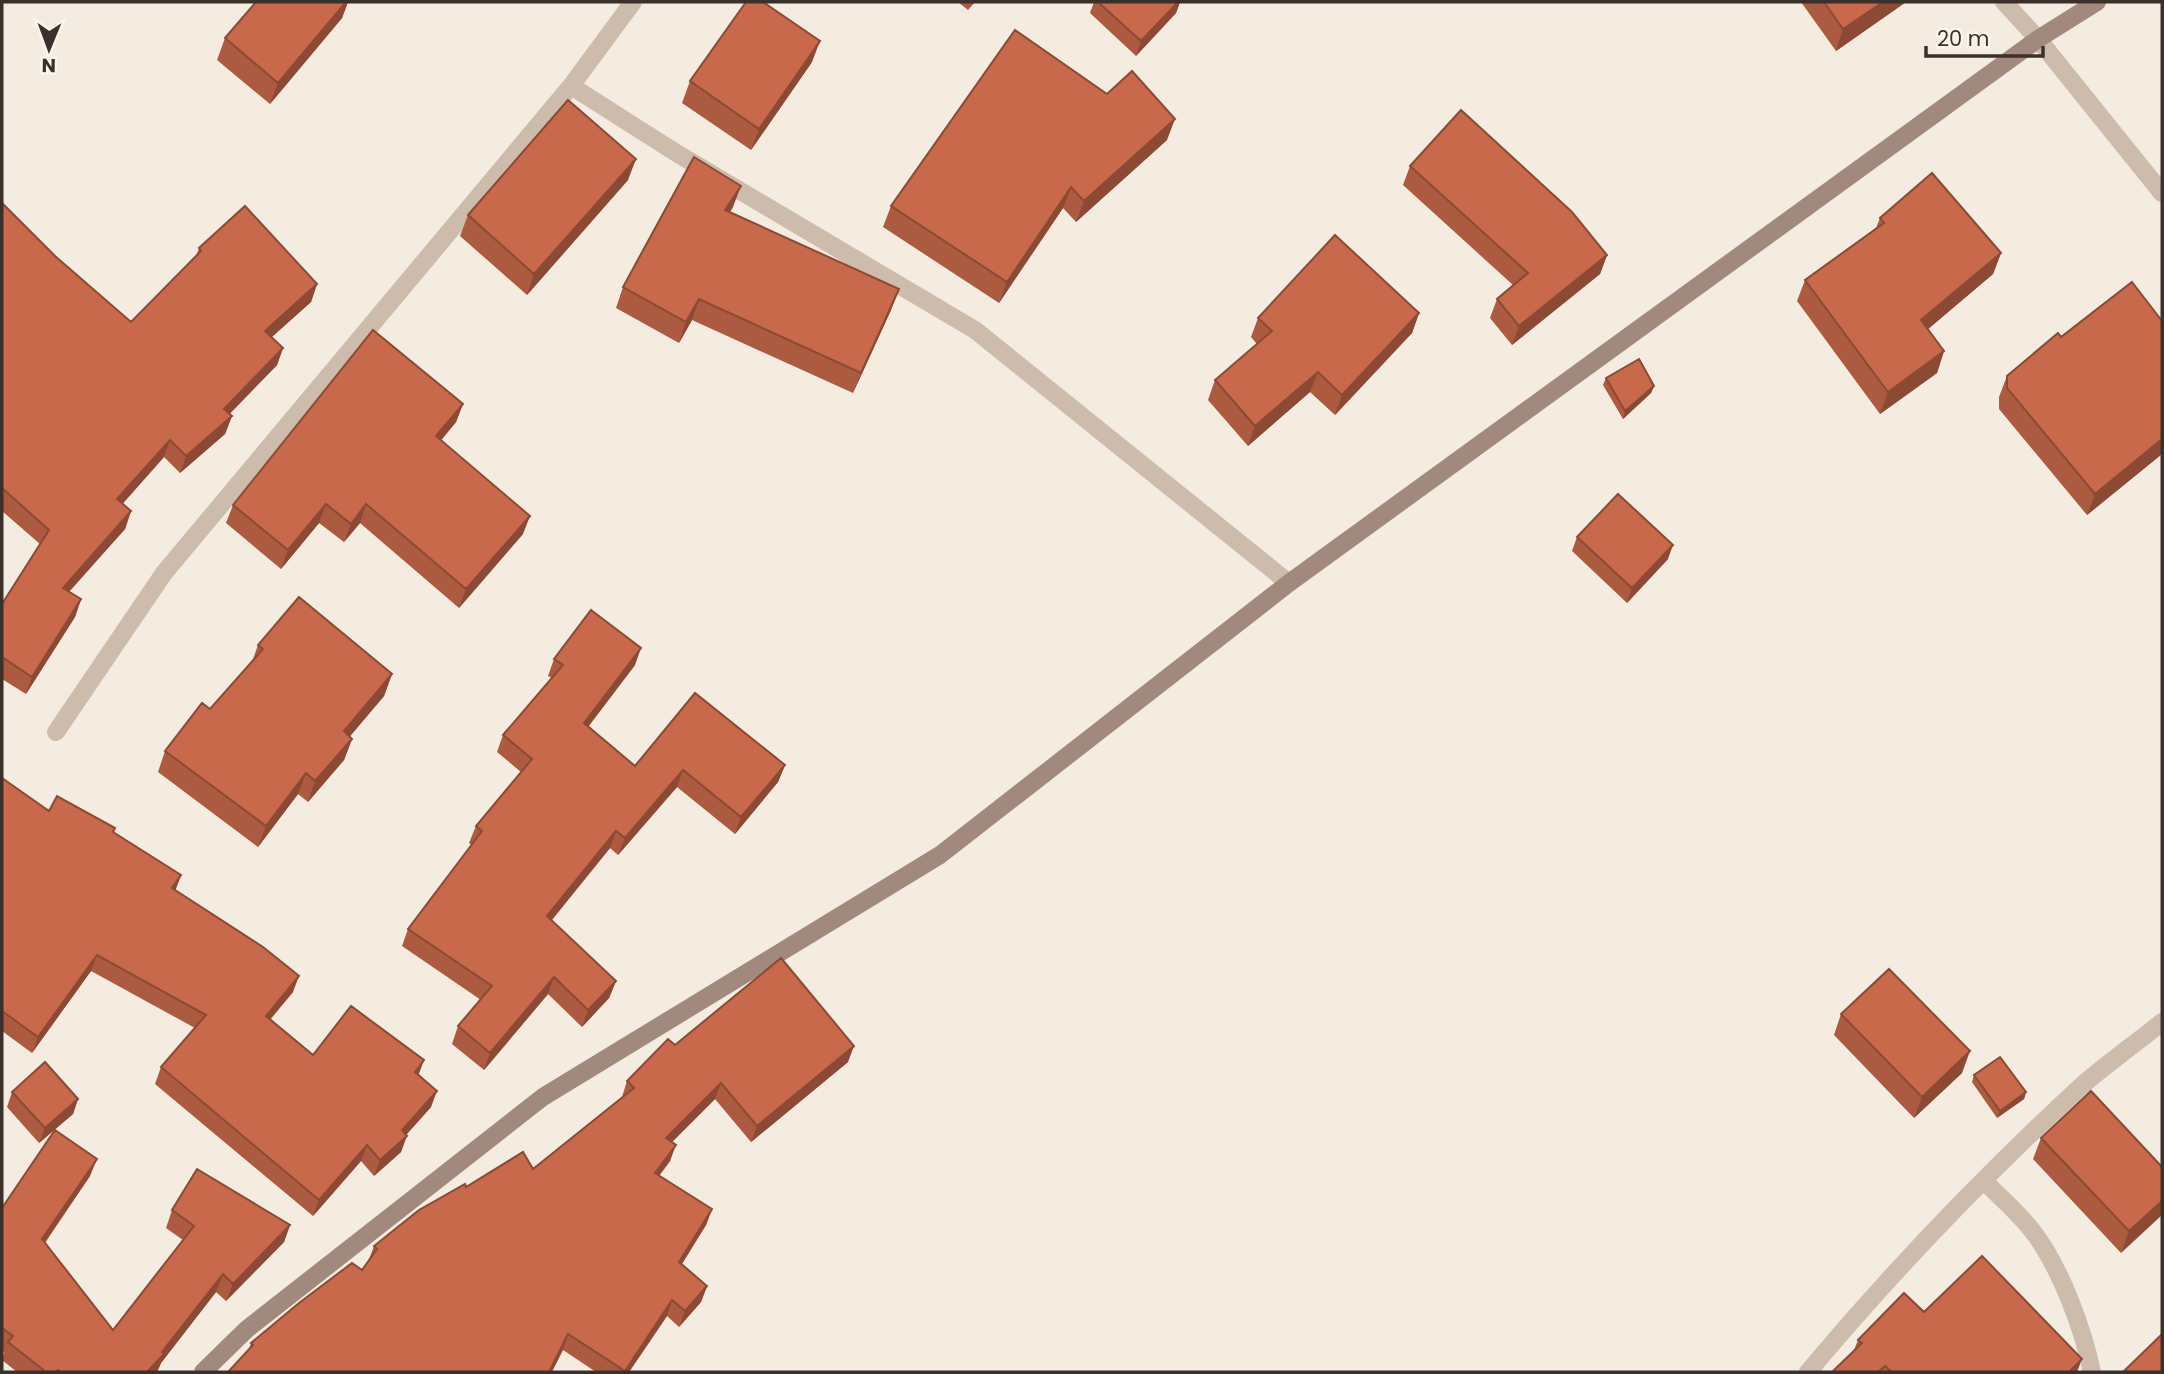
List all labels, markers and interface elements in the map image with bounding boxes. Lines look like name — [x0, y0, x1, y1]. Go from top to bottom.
north arrow — [14, 14, 84, 84]
scale bar — [1926, 14, 2043, 58]
text: 20 m — [1937, 24, 1990, 53]
text: N — [41, 52, 56, 79]

